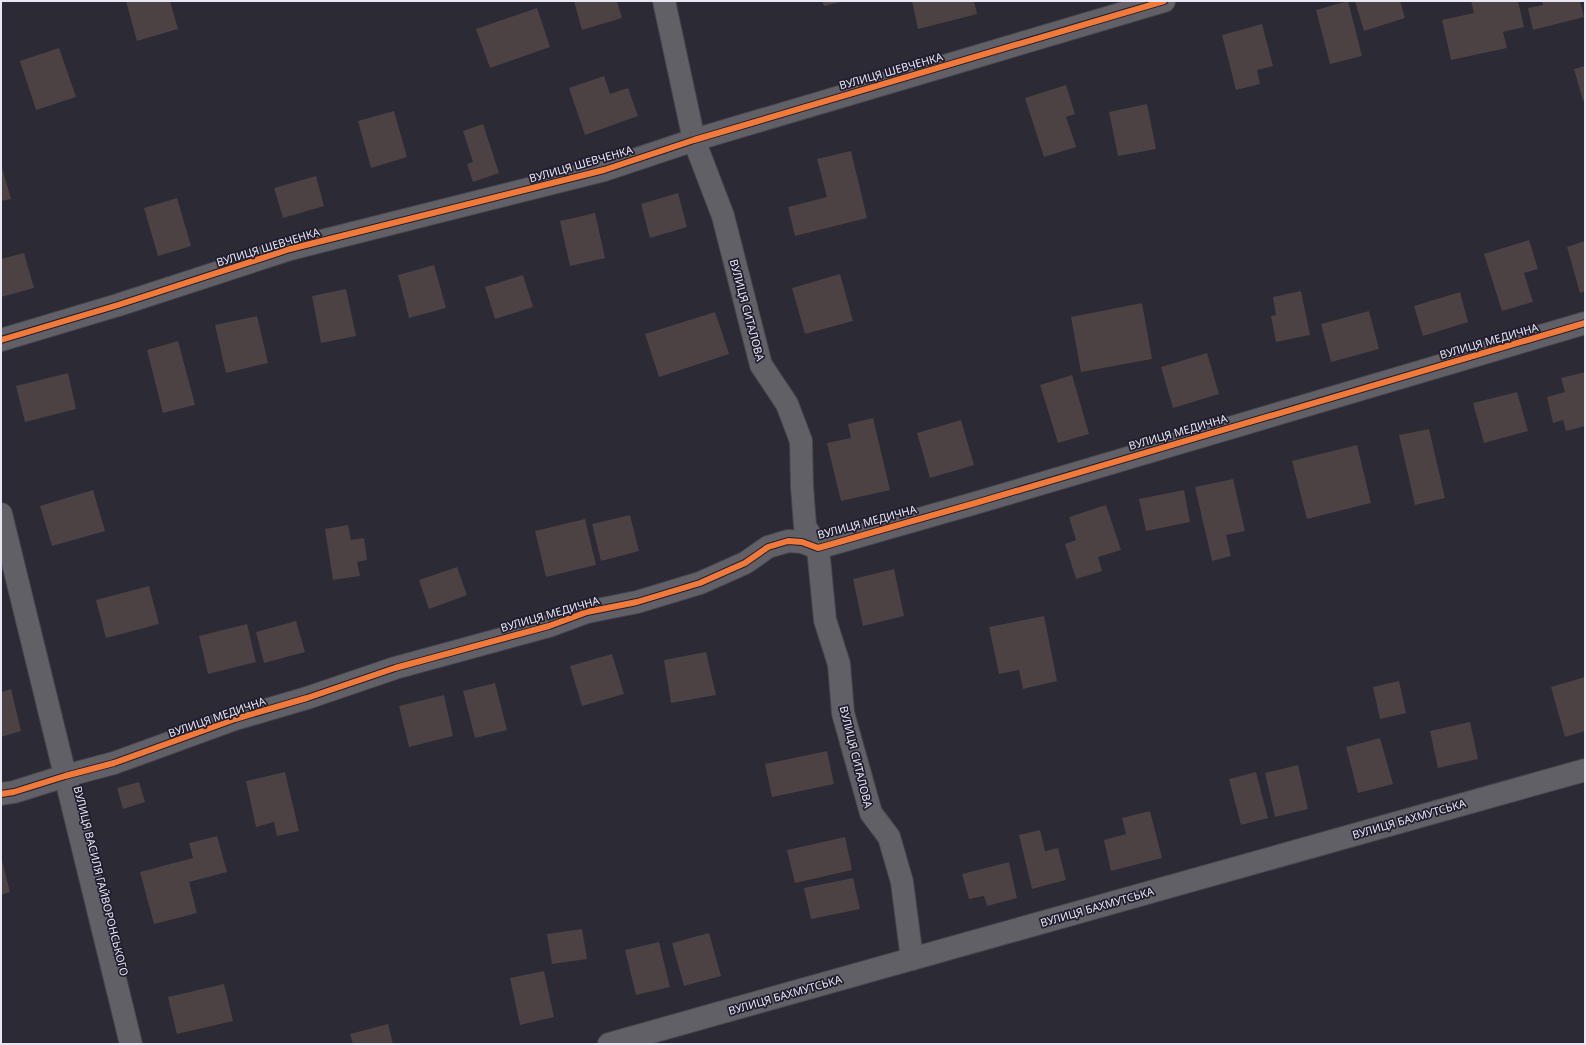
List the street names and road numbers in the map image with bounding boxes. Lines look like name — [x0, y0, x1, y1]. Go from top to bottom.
street label: ВУЛИЦЯ ШЕВЧЕНКА — [837, 48, 945, 93]
street label: ВУЛИЦЯ ШЕВЧЕНКА — [527, 141, 635, 186]
street label: ВУЛИЦЯ ШЕВЧЕНКА — [214, 223, 322, 269]
street label: ВУЛИЦЯ СИТАЛОВА — [727, 257, 769, 363]
street label: ВУЛИЦЯ МЕДИЧНА — [1438, 319, 1541, 362]
street label: ВУЛИЦЯ МЕДИЧНА — [1127, 410, 1230, 453]
street label: ВУЛИЦЯ МЕДИЧНА — [816, 501, 919, 542]
street label: ВУЛИЦЯ МЕДИЧНА — [499, 592, 602, 635]
street label: ВУЛИЦЯ МЕДИЧНА — [166, 693, 268, 740]
street label: ВУЛИЦЯ СИТАЛОВА — [837, 704, 877, 811]
street label: ВУЛИЦЯ ВАСИЛЯ ГАЙВОРОНСЬКОГО — [71, 784, 132, 977]
street label: ВУЛИЦЯ БАХМУТСЬКА — [1350, 795, 1468, 842]
street label: ВУЛИЦЯ БАХМУТСЬКА — [1038, 883, 1156, 930]
street label: ВУЛИЦЯ БАХМУТСЬКА — [726, 971, 844, 1018]

